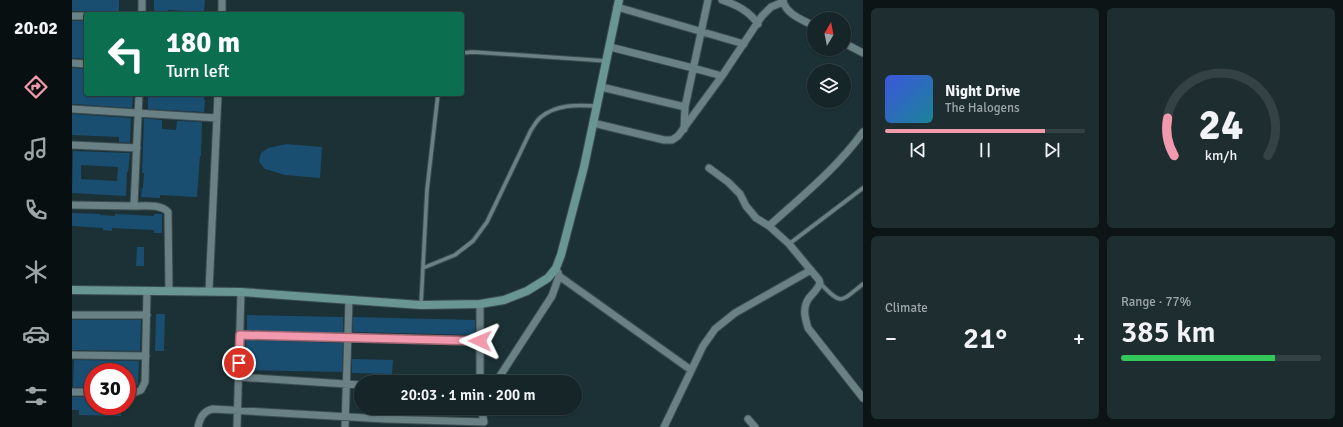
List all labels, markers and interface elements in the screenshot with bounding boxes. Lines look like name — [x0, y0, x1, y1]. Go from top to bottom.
north arrow — [807, 12, 851, 56]
map controls — [807, 12, 851, 108]
text: 20:02 — [14, 17, 58, 39]
text: 180 m — [166, 26, 240, 60]
icon: left — [100, 28, 152, 80]
text: Turn left — [166, 60, 229, 82]
button: layers — [807, 64, 851, 108]
icon: directions — [22, 73, 50, 101]
text: Night Drive — [945, 82, 1020, 100]
text: The Halogens — [945, 100, 1020, 116]
text: 24 — [1199, 100, 1243, 151]
icon: music — [22, 135, 50, 163]
icon: previous — [907, 139, 929, 161]
icon: pause — [974, 139, 996, 161]
icon: next — [1041, 139, 1063, 161]
text: km/h — [1205, 147, 1237, 164]
icon: phone — [22, 196, 50, 224]
icon: climate — [22, 258, 50, 286]
text: Range · 77% — [1121, 294, 1191, 310]
text: Climate — [885, 300, 928, 316]
text: 385 km — [1121, 314, 1216, 351]
icon: car — [22, 320, 50, 348]
position arrow — [459, 320, 501, 362]
text: 21° — [963, 320, 1007, 357]
text: − — [885, 325, 897, 352]
text: + — [1073, 325, 1085, 352]
pin — [222, 346, 256, 380]
icon: arrive — [228, 352, 250, 374]
speed limit sign: 30 — [84, 363, 136, 415]
icon: filters — [22, 382, 50, 410]
text: 20:03 · 1 min · 200 m — [401, 386, 535, 404]

